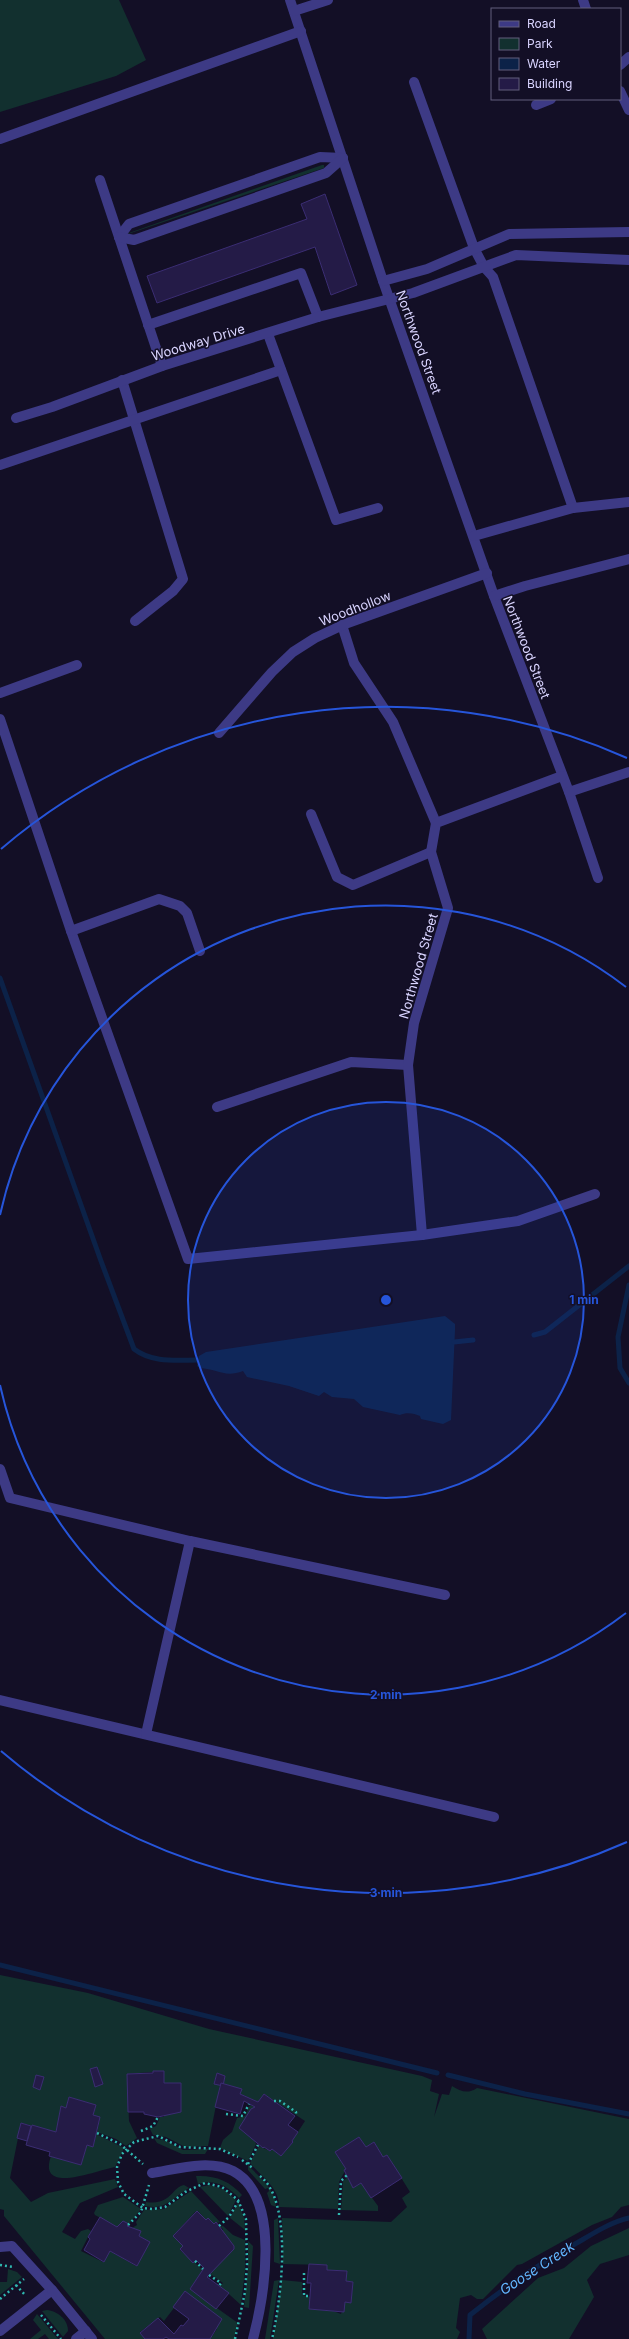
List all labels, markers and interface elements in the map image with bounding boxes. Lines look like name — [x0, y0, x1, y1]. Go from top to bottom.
legend — [491, 8, 621, 100]
text: Road — [527, 16, 556, 31]
text: Park — [527, 36, 553, 51]
text: Water — [527, 56, 561, 71]
text: Building — [527, 76, 572, 91]
street label: Northwood Street — [393, 288, 445, 396]
street label: Woodway Drive — [149, 320, 247, 364]
street label: Woodhollow — [317, 587, 394, 629]
street label: Northwood Street — [500, 593, 554, 701]
street label: Northwood Street — [395, 911, 441, 1021]
text: 1 min — [569, 1292, 599, 1307]
centre of rings — [379, 1293, 393, 1307]
text: 2 min — [370, 1687, 402, 1702]
text: 3 min — [370, 1885, 402, 1900]
water label: Goose Creek — [496, 2237, 578, 2298]

